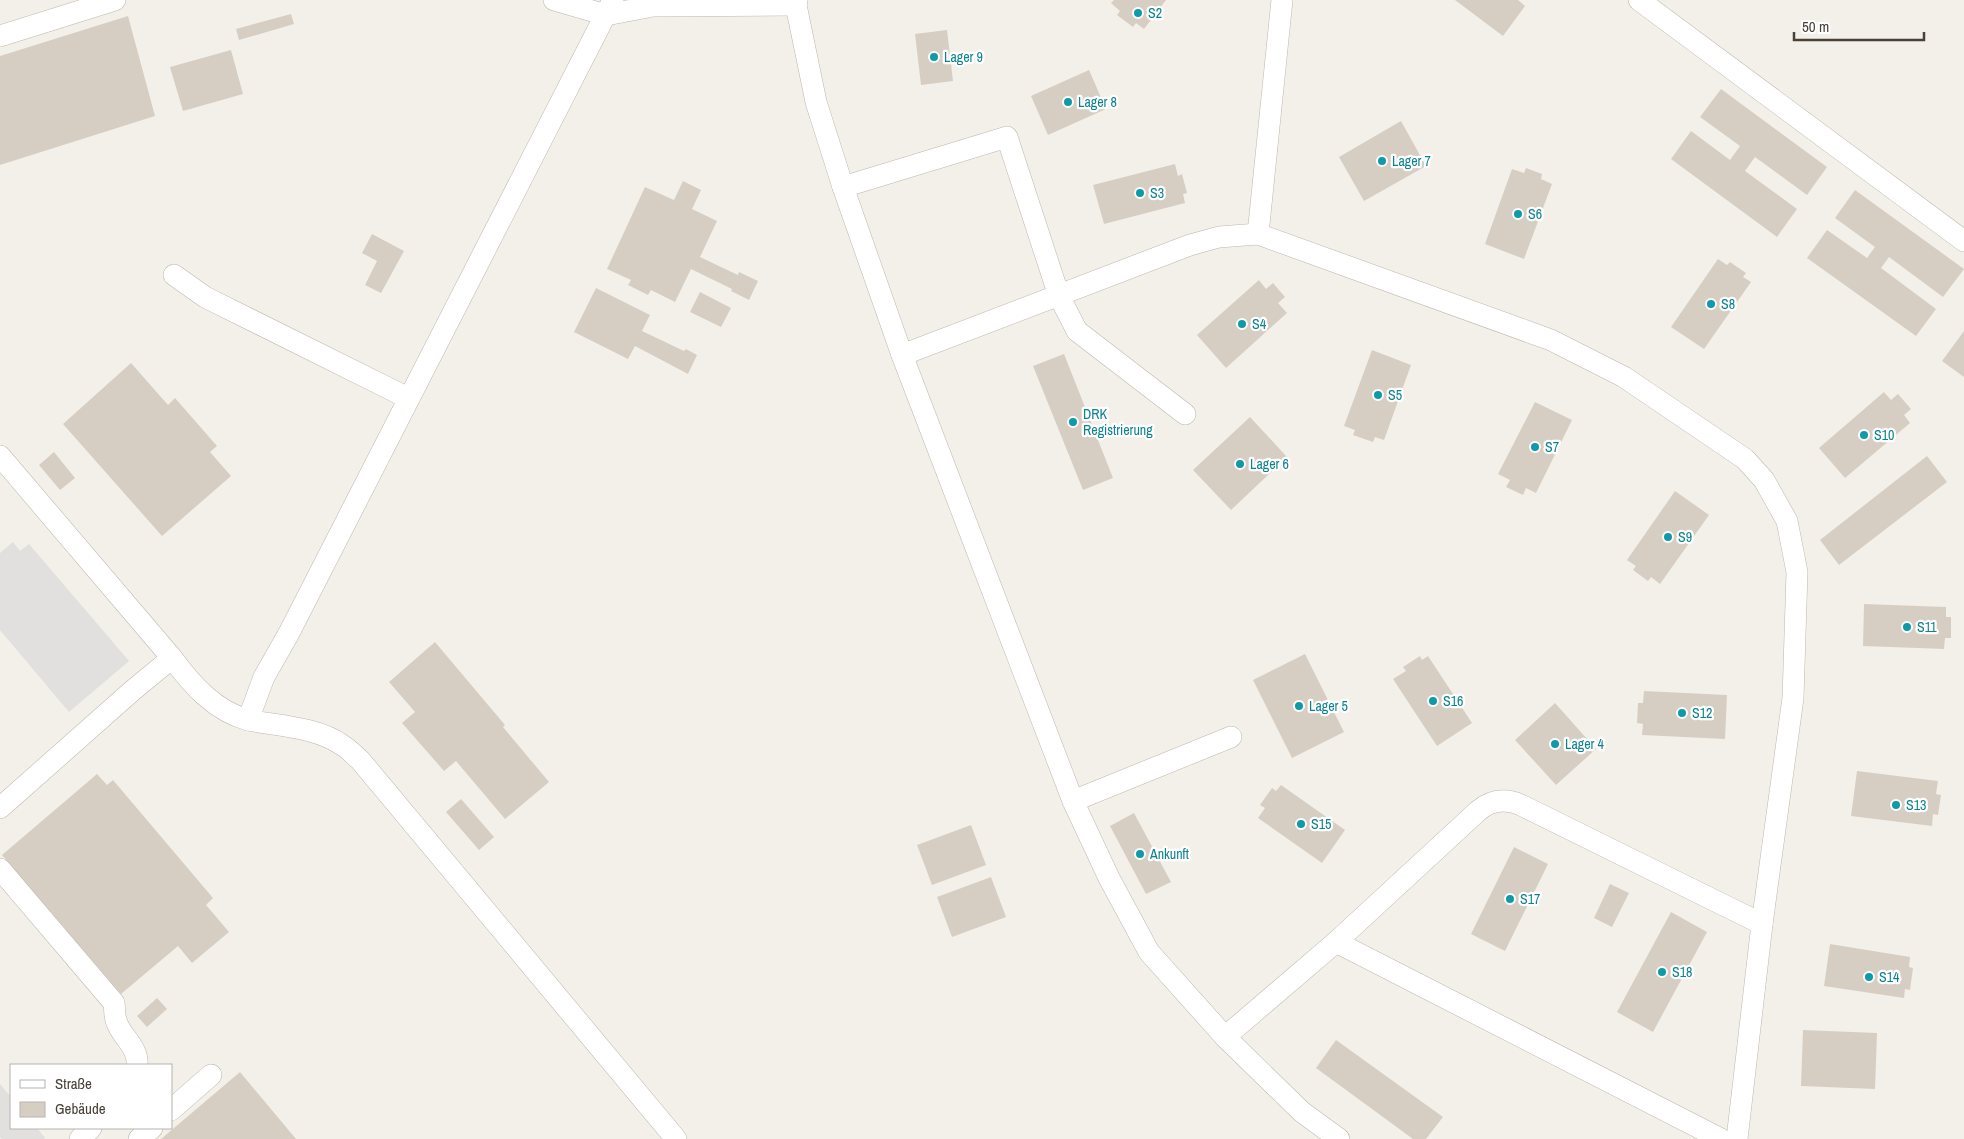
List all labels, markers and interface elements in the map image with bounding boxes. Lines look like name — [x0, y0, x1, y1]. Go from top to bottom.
place label: S2 — [1148, 4, 1162, 22]
marker: S2 — [1132, 7, 1144, 19]
scale bar — [1794, 10, 1924, 42]
text: 50 m — [1802, 16, 1829, 37]
place label: Lager 9 — [944, 48, 983, 66]
marker: Lager 9 — [928, 51, 940, 63]
place label: Lager 8 — [1078, 93, 1117, 111]
marker: Lager 8 — [1062, 96, 1074, 108]
place label: Lager 7 — [1392, 152, 1431, 170]
marker: Lager 7 — [1376, 155, 1388, 167]
place label: S3 — [1150, 184, 1164, 202]
marker: S3 — [1134, 187, 1146, 199]
place label: S6 — [1528, 205, 1542, 223]
marker: S6 — [1512, 208, 1524, 220]
place label: S8 — [1721, 295, 1735, 313]
marker: S8 — [1705, 298, 1717, 310]
place label: S4 — [1252, 315, 1267, 333]
marker: S4 — [1236, 318, 1248, 330]
place label: S5 — [1388, 386, 1402, 404]
marker: S5 — [1372, 389, 1384, 401]
place label: DRK Registrierung — [1083, 405, 1153, 439]
marker: DRK Registrierung — [1067, 416, 1079, 428]
place label: S10 — [1874, 426, 1894, 444]
marker: S10 — [1858, 429, 1870, 441]
place label: S7 — [1545, 438, 1559, 456]
marker: S7 — [1529, 441, 1541, 453]
place label: Lager 6 — [1250, 455, 1289, 473]
marker: Lager 6 — [1234, 458, 1246, 470]
place label: S9 — [1678, 528, 1692, 546]
marker: S9 — [1662, 531, 1674, 543]
place label: S11 — [1917, 618, 1937, 636]
marker: S11 — [1901, 621, 1913, 633]
place label: S16 — [1443, 692, 1463, 710]
marker: S16 — [1427, 695, 1439, 707]
place label: Lager 5 — [1309, 697, 1348, 715]
marker: Lager 5 — [1293, 700, 1305, 712]
place label: S12 — [1692, 704, 1712, 722]
marker: S12 — [1676, 707, 1688, 719]
place label: Lager 4 — [1565, 735, 1605, 753]
marker: Lager 4 — [1549, 738, 1561, 750]
place label: S13 — [1906, 796, 1926, 814]
marker: S13 — [1890, 799, 1902, 811]
place label: S15 — [1311, 815, 1331, 833]
marker: S15 — [1295, 818, 1307, 830]
place label: Ankunft — [1149, 845, 1189, 863]
marker: Ankunft — [1134, 848, 1146, 860]
place label: S17 — [1520, 890, 1540, 908]
marker: S17 — [1504, 893, 1516, 905]
place label: S18 — [1672, 963, 1692, 981]
marker: S18 — [1656, 966, 1668, 978]
place label: S14 — [1879, 968, 1900, 986]
marker: S14 — [1863, 971, 1875, 983]
legend — [10, 1064, 172, 1129]
text: Straße — [55, 1073, 92, 1094]
text: Gebäude — [55, 1098, 106, 1119]

